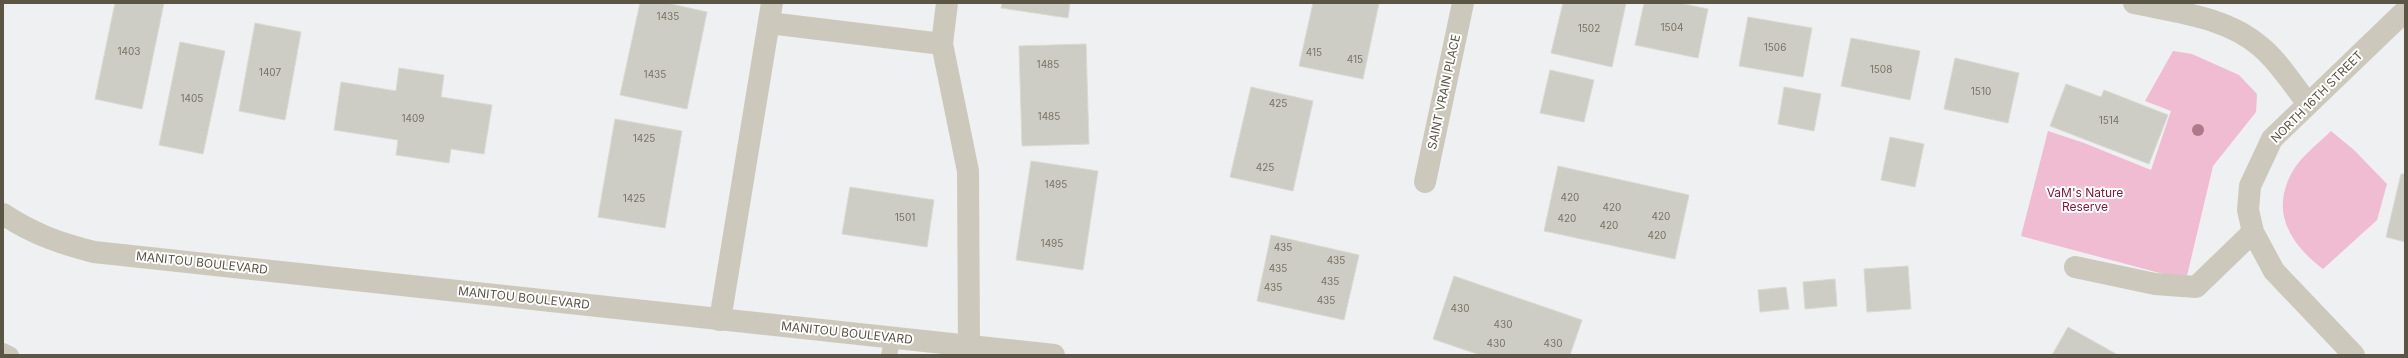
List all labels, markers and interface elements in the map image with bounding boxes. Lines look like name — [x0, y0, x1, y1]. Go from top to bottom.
house number: 1435 — [657, 10, 679, 22]
house number: 1504 — [1661, 21, 1683, 33]
house number: 1502 — [1578, 22, 1600, 34]
street label: SAINT VRAIN PLACE — [1424, 33, 1463, 151]
house number: 1506 — [1764, 41, 1786, 53]
house number: 1403 — [117, 45, 141, 57]
house number: 415 — [1306, 46, 1322, 58]
street label: NORTH 16TH STREET — [2268, 47, 2366, 146]
house number: 415 — [1347, 53, 1363, 65]
house number: 1485 — [1037, 58, 1059, 70]
house number: 1508 — [1870, 63, 1892, 75]
house number: 1407 — [259, 66, 281, 78]
house number: 1435 — [644, 68, 666, 80]
house number: 1510 — [1971, 85, 1991, 97]
house number: 1405 — [181, 92, 203, 104]
house number: 425 — [1269, 97, 1287, 109]
house number: 1485 — [1038, 110, 1060, 122]
house number: 1409 — [401, 112, 425, 124]
house number: 1514 — [2099, 114, 2119, 126]
house number: 1425 — [633, 132, 655, 144]
house number: 425 — [1256, 161, 1274, 173]
house number: 1495 — [1045, 178, 1067, 190]
park label: VaM's Nature Reserve — [2047, 185, 2123, 214]
house number: 420 — [1561, 191, 1579, 203]
house number: 1425 — [623, 192, 645, 204]
house number: 420 — [1603, 201, 1621, 213]
house number: 420 — [1652, 210, 1670, 222]
house number: 1501 — [895, 211, 915, 223]
house number: 420 — [1558, 212, 1576, 224]
house number: 420 — [1600, 219, 1618, 231]
house number: 420 — [1648, 229, 1666, 241]
house number: 1495 — [1041, 237, 1063, 249]
house number: 435 — [1274, 241, 1292, 253]
street label: MANITOU BOULEVARD — [135, 248, 269, 277]
house number: 435 — [1327, 254, 1345, 266]
house number: 435 — [1269, 262, 1287, 274]
house number: 435 — [1321, 275, 1339, 287]
house number: 435 — [1264, 281, 1282, 293]
street label: MANITOU BOULEVARD — [457, 283, 591, 312]
house number: 435 — [1317, 294, 1335, 306]
house number: 430 — [1451, 302, 1469, 314]
street label: MANITOU BOULEVARD — [780, 318, 914, 347]
house number: 430 — [1494, 318, 1512, 330]
house number: 430 — [1487, 337, 1505, 349]
house number: 430 — [1544, 337, 1562, 349]

